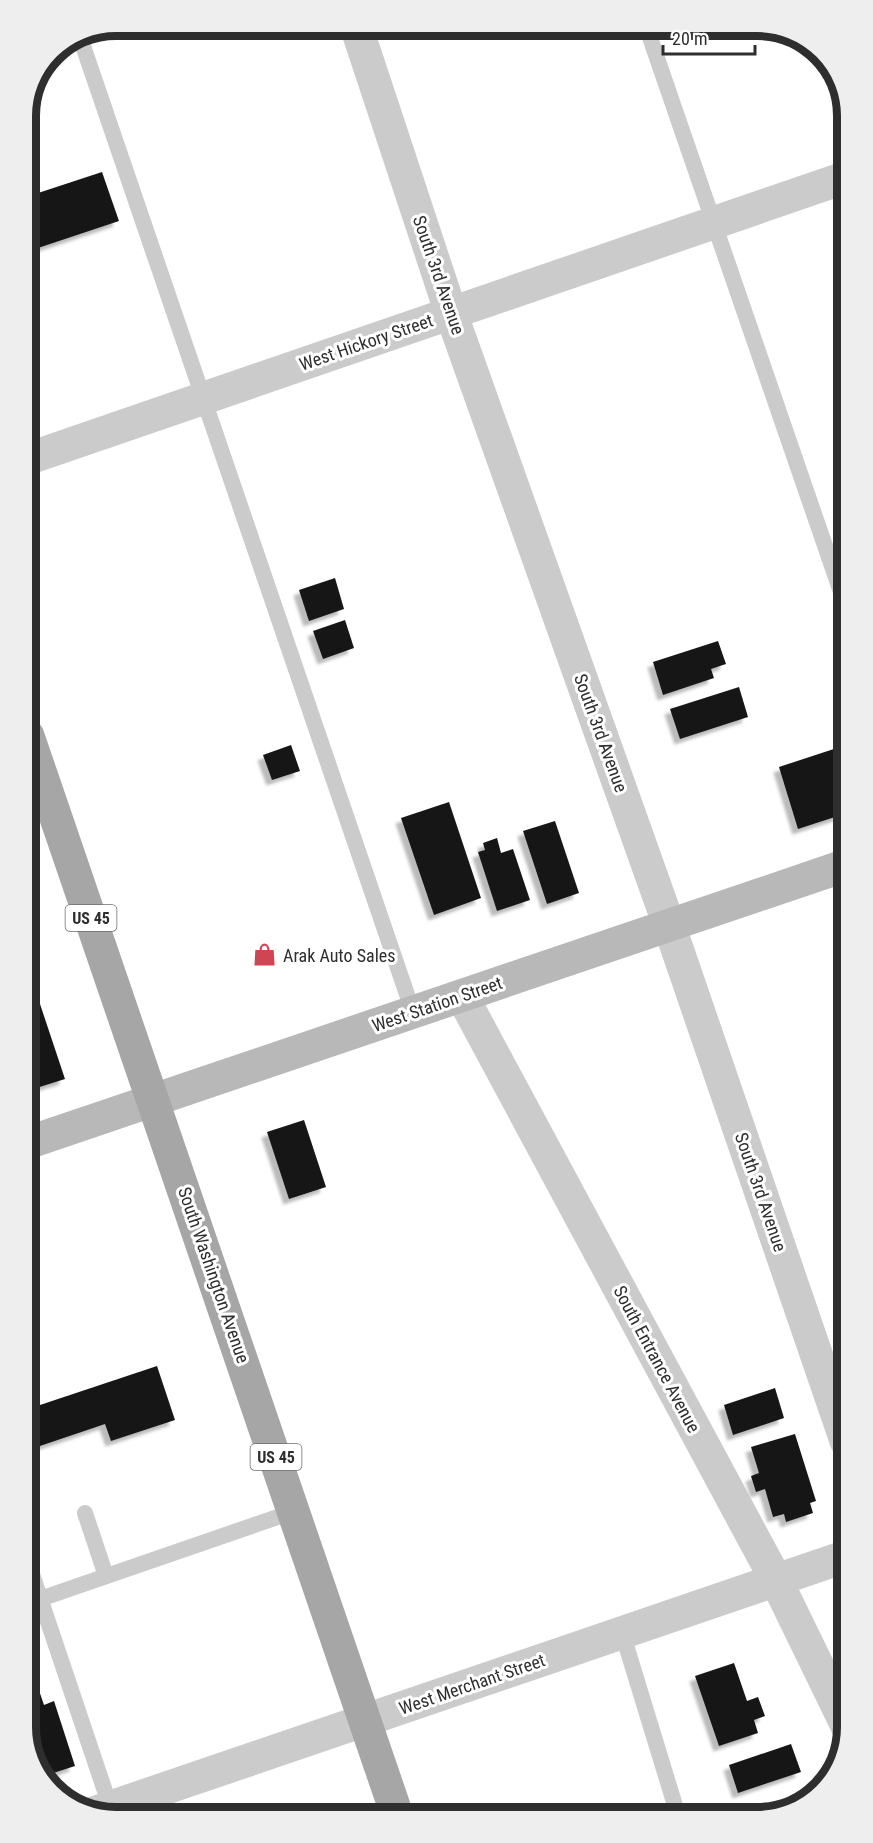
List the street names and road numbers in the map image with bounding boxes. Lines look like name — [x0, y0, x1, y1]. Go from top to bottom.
street label: South 3rd Avenue — [409, 213, 469, 337]
street label: West Hickory Street — [297, 309, 435, 375]
street label: South 3rd Avenue — [570, 671, 632, 795]
road number: US 45 — [66, 905, 116, 931]
street label: West Station Street — [369, 972, 505, 1036]
street label: South 3rd Avenue — [731, 1130, 791, 1254]
street label: South Washington Avenue — [174, 1184, 254, 1366]
street label: South Entrance Avenue — [609, 1282, 705, 1436]
road number: US 45 — [250, 1444, 302, 1470]
street label: West Merchant Street — [396, 1649, 548, 1719]

